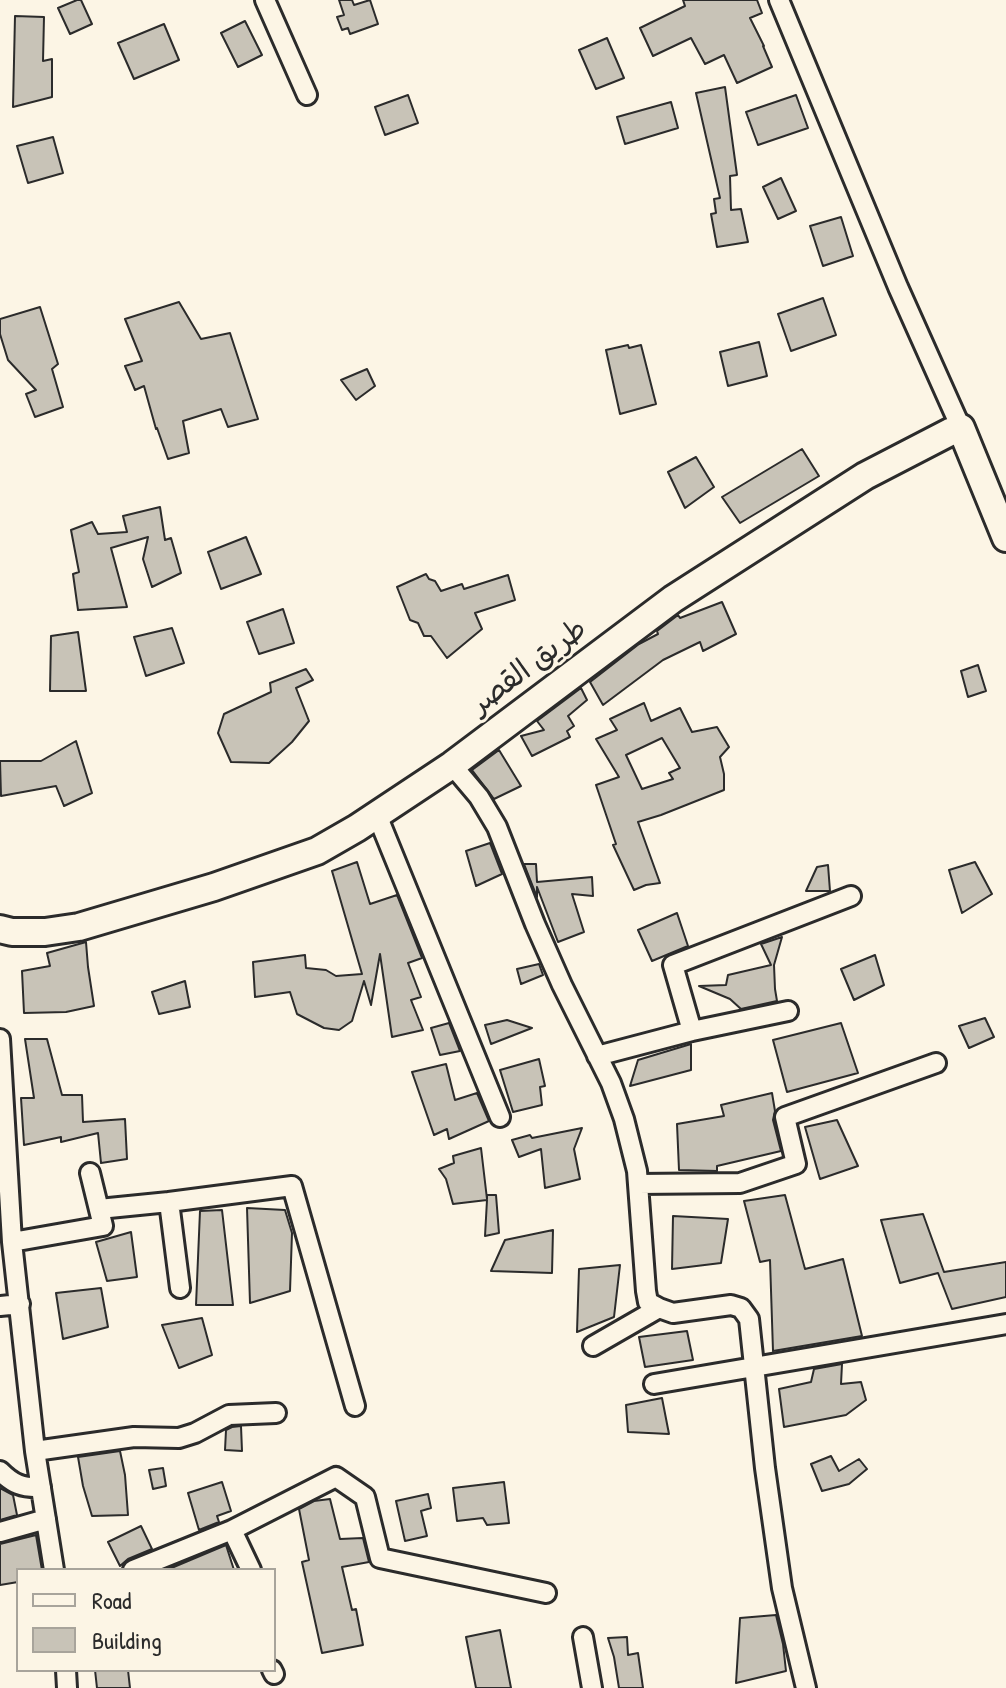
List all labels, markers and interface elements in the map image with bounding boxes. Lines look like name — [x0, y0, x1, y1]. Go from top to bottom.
street label: طريق القصر — [463, 611, 595, 723]
legend — [16, 1568, 276, 1672]
text: Road — [92, 1584, 131, 1616]
text: Building — [92, 1624, 162, 1656]

